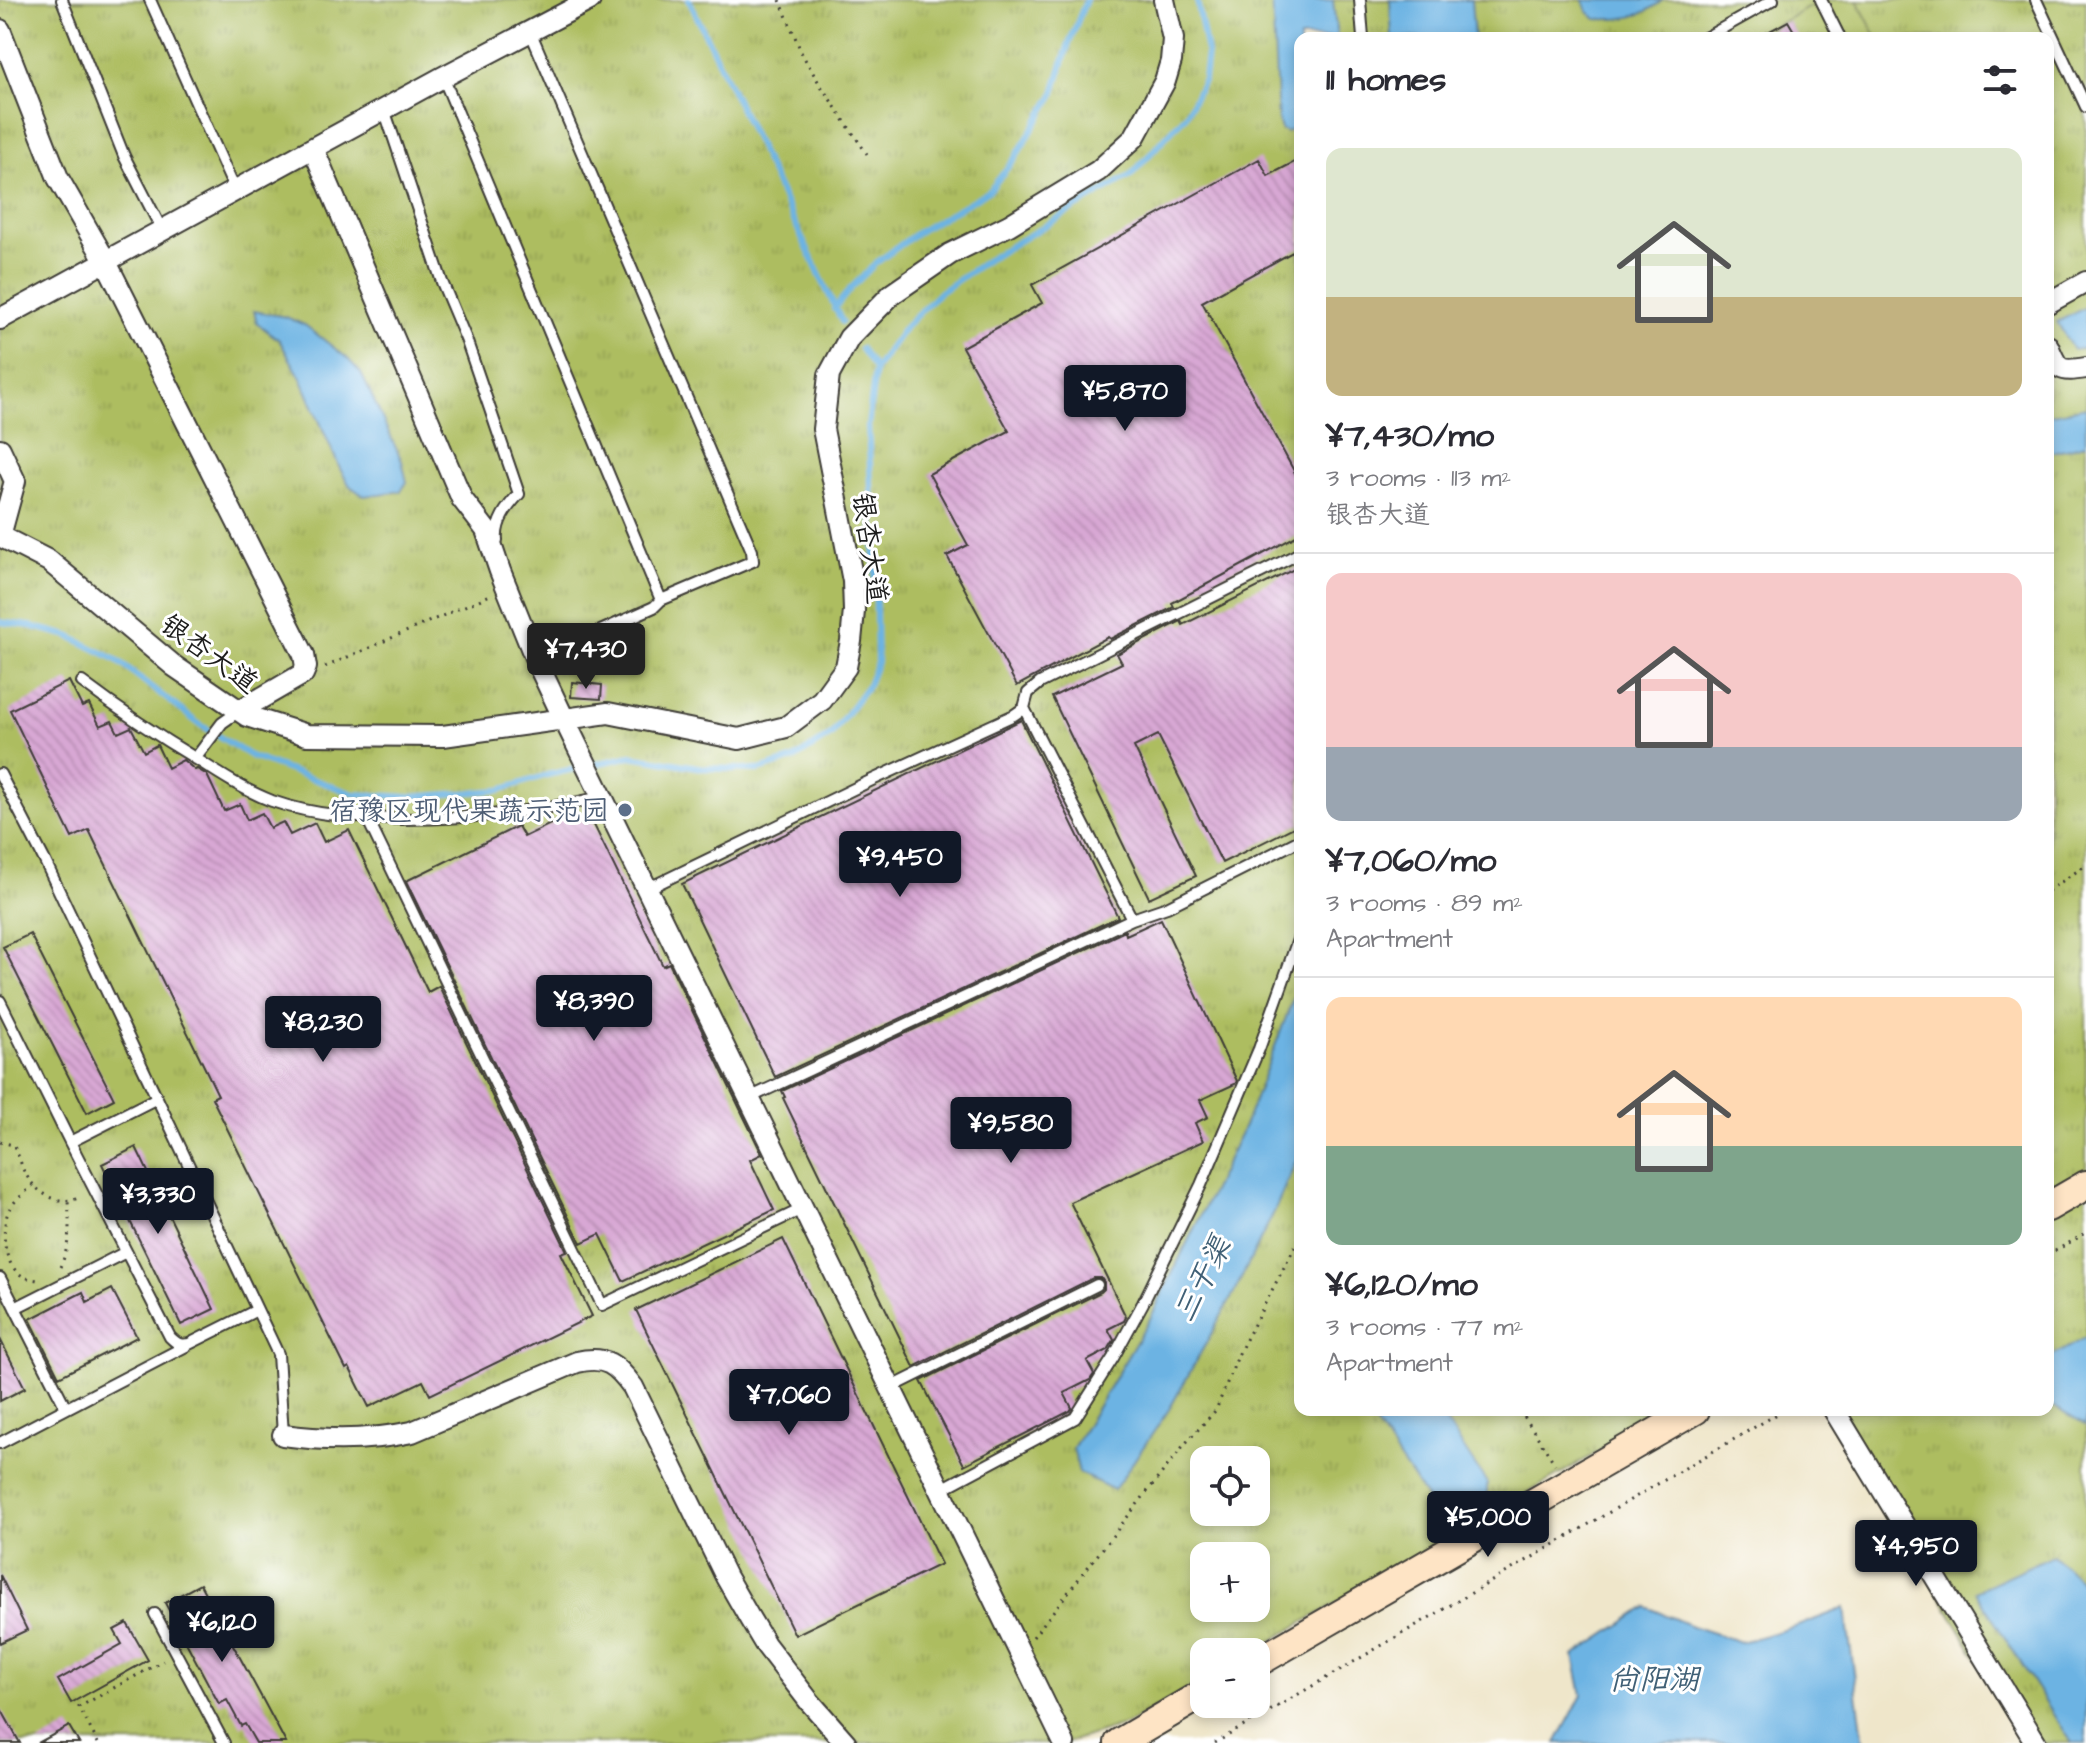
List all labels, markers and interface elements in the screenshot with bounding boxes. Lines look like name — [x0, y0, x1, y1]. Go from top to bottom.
text: 11 homes — [1326, 56, 1446, 104]
icon: filters — [1978, 58, 2022, 102]
icon: home — [1602, 200, 1746, 344]
pin: ¥5,870 — [1060, 365, 1190, 433]
text: ¥5,870 — [1082, 373, 1168, 409]
text: ¥7,430/mo — [1326, 412, 1494, 460]
text: 3 rooms · 113 m² — [1326, 460, 1511, 496]
street label: 银杏大道 — [842, 490, 897, 606]
text: 银杏大道 — [1326, 497, 1430, 533]
street label: 银杏大道 — [152, 606, 266, 703]
pin: ¥7,430 — [521, 623, 651, 691]
icon: home — [1602, 625, 1746, 769]
text: ¥7,430 — [545, 631, 627, 667]
place label: 宿豫区现代果蔬示范园 — [329, 792, 609, 831]
marker: 宿豫区现代果蔬示范园 — [616, 801, 634, 819]
pin: ¥9,450 — [835, 831, 965, 899]
text: ¥7,060/mo — [1326, 837, 1496, 885]
text: ¥9,450 — [857, 839, 943, 875]
text: 3 rooms · 89 m² — [1326, 885, 1523, 921]
text: Apartment — [1326, 921, 1453, 957]
pin: ¥8,390 — [529, 975, 659, 1043]
text: ¥8,390 — [554, 983, 634, 1019]
pin: ¥8,230 — [258, 996, 388, 1064]
text: ¥8,230 — [283, 1004, 363, 1040]
icon: home — [1602, 1049, 1746, 1193]
pin: ¥9,580 — [946, 1097, 1076, 1165]
text: ¥9,580 — [969, 1105, 1053, 1141]
pin: ¥3,330 — [93, 1168, 223, 1236]
text: ¥3,330 — [121, 1176, 195, 1212]
water label: 三干渠 — [1164, 1227, 1243, 1329]
text: ¥6,120/mo — [1326, 1261, 1478, 1309]
text: 3 rooms · 77 m² — [1326, 1309, 1523, 1345]
text: Apartment — [1326, 1345, 1453, 1381]
pin: ¥7,060 — [724, 1369, 854, 1437]
text: ¥7,060 — [747, 1377, 831, 1413]
map controls — [1190, 1446, 1270, 1718]
button: locate — [1190, 1446, 1270, 1526]
pin: ¥5,000 — [1423, 1491, 1553, 1559]
text: ¥5,000 — [1445, 1499, 1531, 1535]
pin: ¥4,950 — [1851, 1520, 1981, 1588]
text: ¥4,950 — [1873, 1528, 1959, 1564]
button: + — [1190, 1542, 1270, 1622]
pin: ¥6,120 — [157, 1596, 287, 1664]
text: ¥6,120 — [187, 1604, 257, 1640]
button: − — [1190, 1638, 1270, 1718]
water label: 尚阳湖 — [1609, 1659, 1702, 1701]

